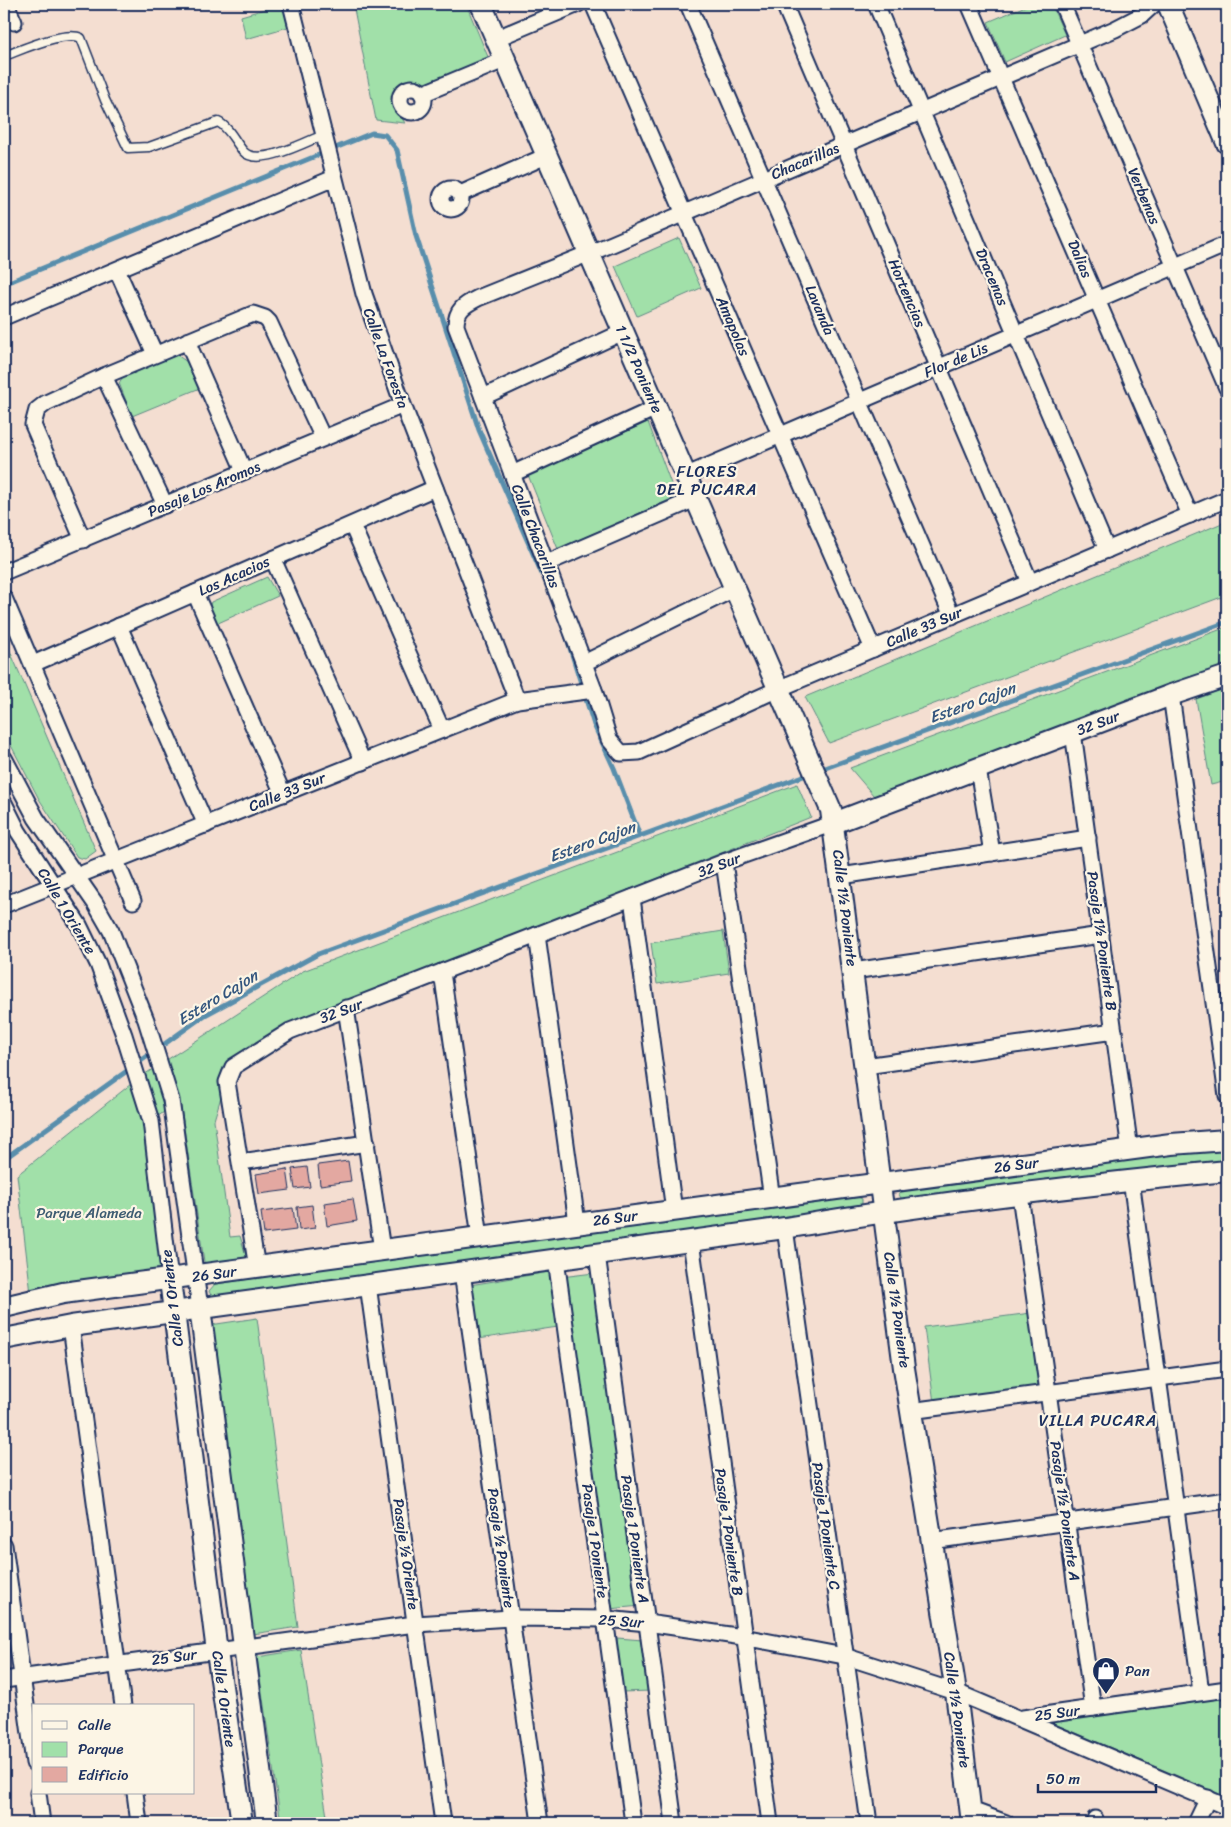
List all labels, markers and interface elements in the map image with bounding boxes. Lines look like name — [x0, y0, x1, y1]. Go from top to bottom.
street label: Chacarillas — [767, 135, 844, 187]
street label: Verbenas — [1120, 163, 1168, 229]
street label: Dalias — [1060, 236, 1100, 282]
street label: Dracenas — [968, 244, 1016, 310]
street label: Hortencias — [881, 254, 933, 332]
street label: Lavanda — [798, 281, 842, 340]
street label: Amapolas — [708, 291, 757, 360]
street label: Calle La Foresta — [356, 304, 416, 412]
street label: 1 1/2 Poniente — [608, 320, 670, 418]
street label: Flor de Lis — [920, 335, 992, 385]
street label: Pasaje Los Aromos — [144, 453, 265, 524]
district label: FLORES DEL PUCARA — [657, 457, 758, 504]
street label: Calle Chacarillas — [504, 480, 568, 592]
street label: Los Acacios — [194, 549, 274, 603]
street label: Calle 33 Sur — [882, 599, 967, 655]
water label: Estero Cajon — [925, 673, 1022, 732]
street label: 32 Sur — [1073, 703, 1124, 743]
street label: Calle 33 Sur — [245, 764, 330, 819]
water label: Estero Cajon — [545, 812, 642, 871]
street label: 32 Sur — [694, 845, 745, 885]
street label: Calle 1½ Poniente — [825, 848, 865, 968]
street label: Calle 1 Oriente — [31, 863, 103, 960]
street label: Pasaje 1½ Poniente B — [1079, 870, 1125, 1013]
water label: Estero Cajon — [171, 961, 265, 1033]
street label: 32 Sur — [316, 991, 367, 1031]
street label: 26 Sur — [992, 1149, 1041, 1181]
park label: Parque Alameda — [36, 1200, 142, 1226]
street label: 26 Sur — [591, 1202, 640, 1234]
street label: Calle 1 Oriente — [153, 1248, 191, 1348]
street label: Calle 1½ Poniente — [876, 1250, 918, 1370]
street label: 26 Sur — [190, 1258, 239, 1290]
district label: VILLA PUCARA — [1039, 1406, 1157, 1435]
street label: Pasaje 1½ Poniente A — [1042, 1439, 1088, 1583]
street label: Pasaje 1 Poniente C — [804, 1460, 848, 1592]
street label: Pasaje 1 Poniente B — [707, 1466, 751, 1598]
street label: Pasaje 1 Poniente A — [613, 1473, 657, 1605]
street label: Pasaje 1 Poniente — [574, 1482, 616, 1600]
street label: Pasaje ½ Poniente — [480, 1486, 522, 1610]
street label: Pasaje ½ Oriente — [385, 1497, 427, 1611]
street label: 25 Sur — [597, 1606, 645, 1636]
street label: 25 Sur — [150, 1641, 199, 1673]
street label: Calle 1 Oriente — [204, 1649, 244, 1749]
street label: Calle 1½ Poniente — [936, 1650, 978, 1770]
shop icon: Pan — [1091, 1656, 1121, 1695]
place label: Pan — [1125, 1658, 1150, 1684]
street label: 25 Sur — [1033, 1697, 1082, 1729]
legend — [32, 1704, 195, 1794]
text: Calle — [78, 1712, 111, 1738]
text: Parque — [78, 1736, 123, 1762]
text: Edificio — [78, 1762, 129, 1788]
scale bar — [1038, 1762, 1156, 1794]
text: 50 m — [1046, 1766, 1081, 1792]

